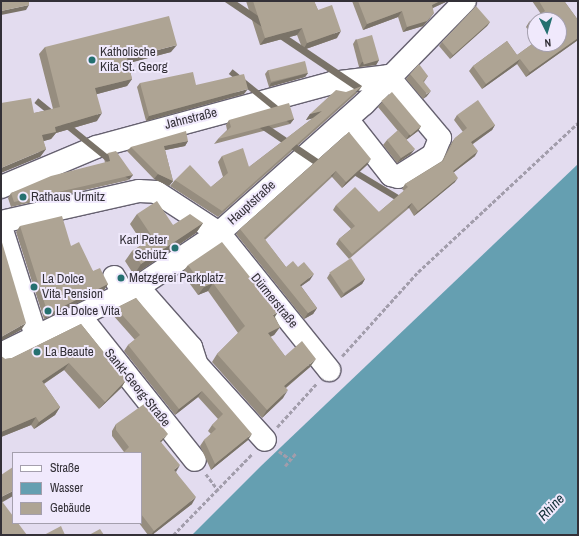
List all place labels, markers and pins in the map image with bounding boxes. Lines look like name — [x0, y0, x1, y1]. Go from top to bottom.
place label: Katholische Kita St. Georg — [100, 45, 168, 76]
marker: Katholische Kita St. Georg — [87, 55, 97, 65]
place label: Rathaus Urmitz — [31, 189, 105, 205]
marker: Rathaus Urmitz — [18, 192, 28, 202]
place label: Karl Peter Schütz — [120, 233, 167, 264]
marker: Karl Peter Schütz — [170, 243, 180, 253]
place label: Metzgerei Parkplatz — [129, 270, 224, 286]
place label: La Dolce Vita Pension — [42, 272, 103, 303]
marker: Metzgerei Parkplatz — [116, 273, 126, 283]
marker: La Dolce Vita Pension — [29, 282, 39, 292]
place label: La Dolce Vita — [56, 303, 120, 319]
marker: La Dolce Vita — [43, 306, 53, 316]
place label: La Beaute — [45, 344, 94, 360]
marker: La Beaute — [32, 347, 42, 357]

